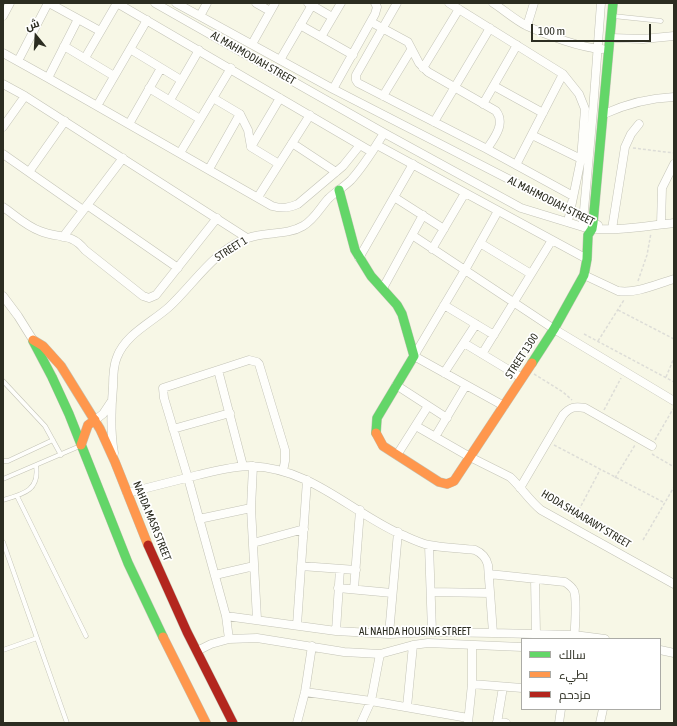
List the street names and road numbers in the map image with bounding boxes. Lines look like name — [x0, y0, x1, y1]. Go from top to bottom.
street label: AL MAHMODIAH STREET — [208, 28, 298, 88]
street label: AL MAHMODIAH STREET — [505, 173, 597, 229]
street label: STREET 1 — [212, 234, 250, 264]
street label: STREET 1300 — [502, 331, 542, 381]
street label: NAHDA MASR STREET — [130, 479, 174, 563]
street label: HODA SHAARAWY STREET — [539, 487, 633, 551]
street label: AL NAHDA HOUSING STREET — [359, 625, 471, 639]

